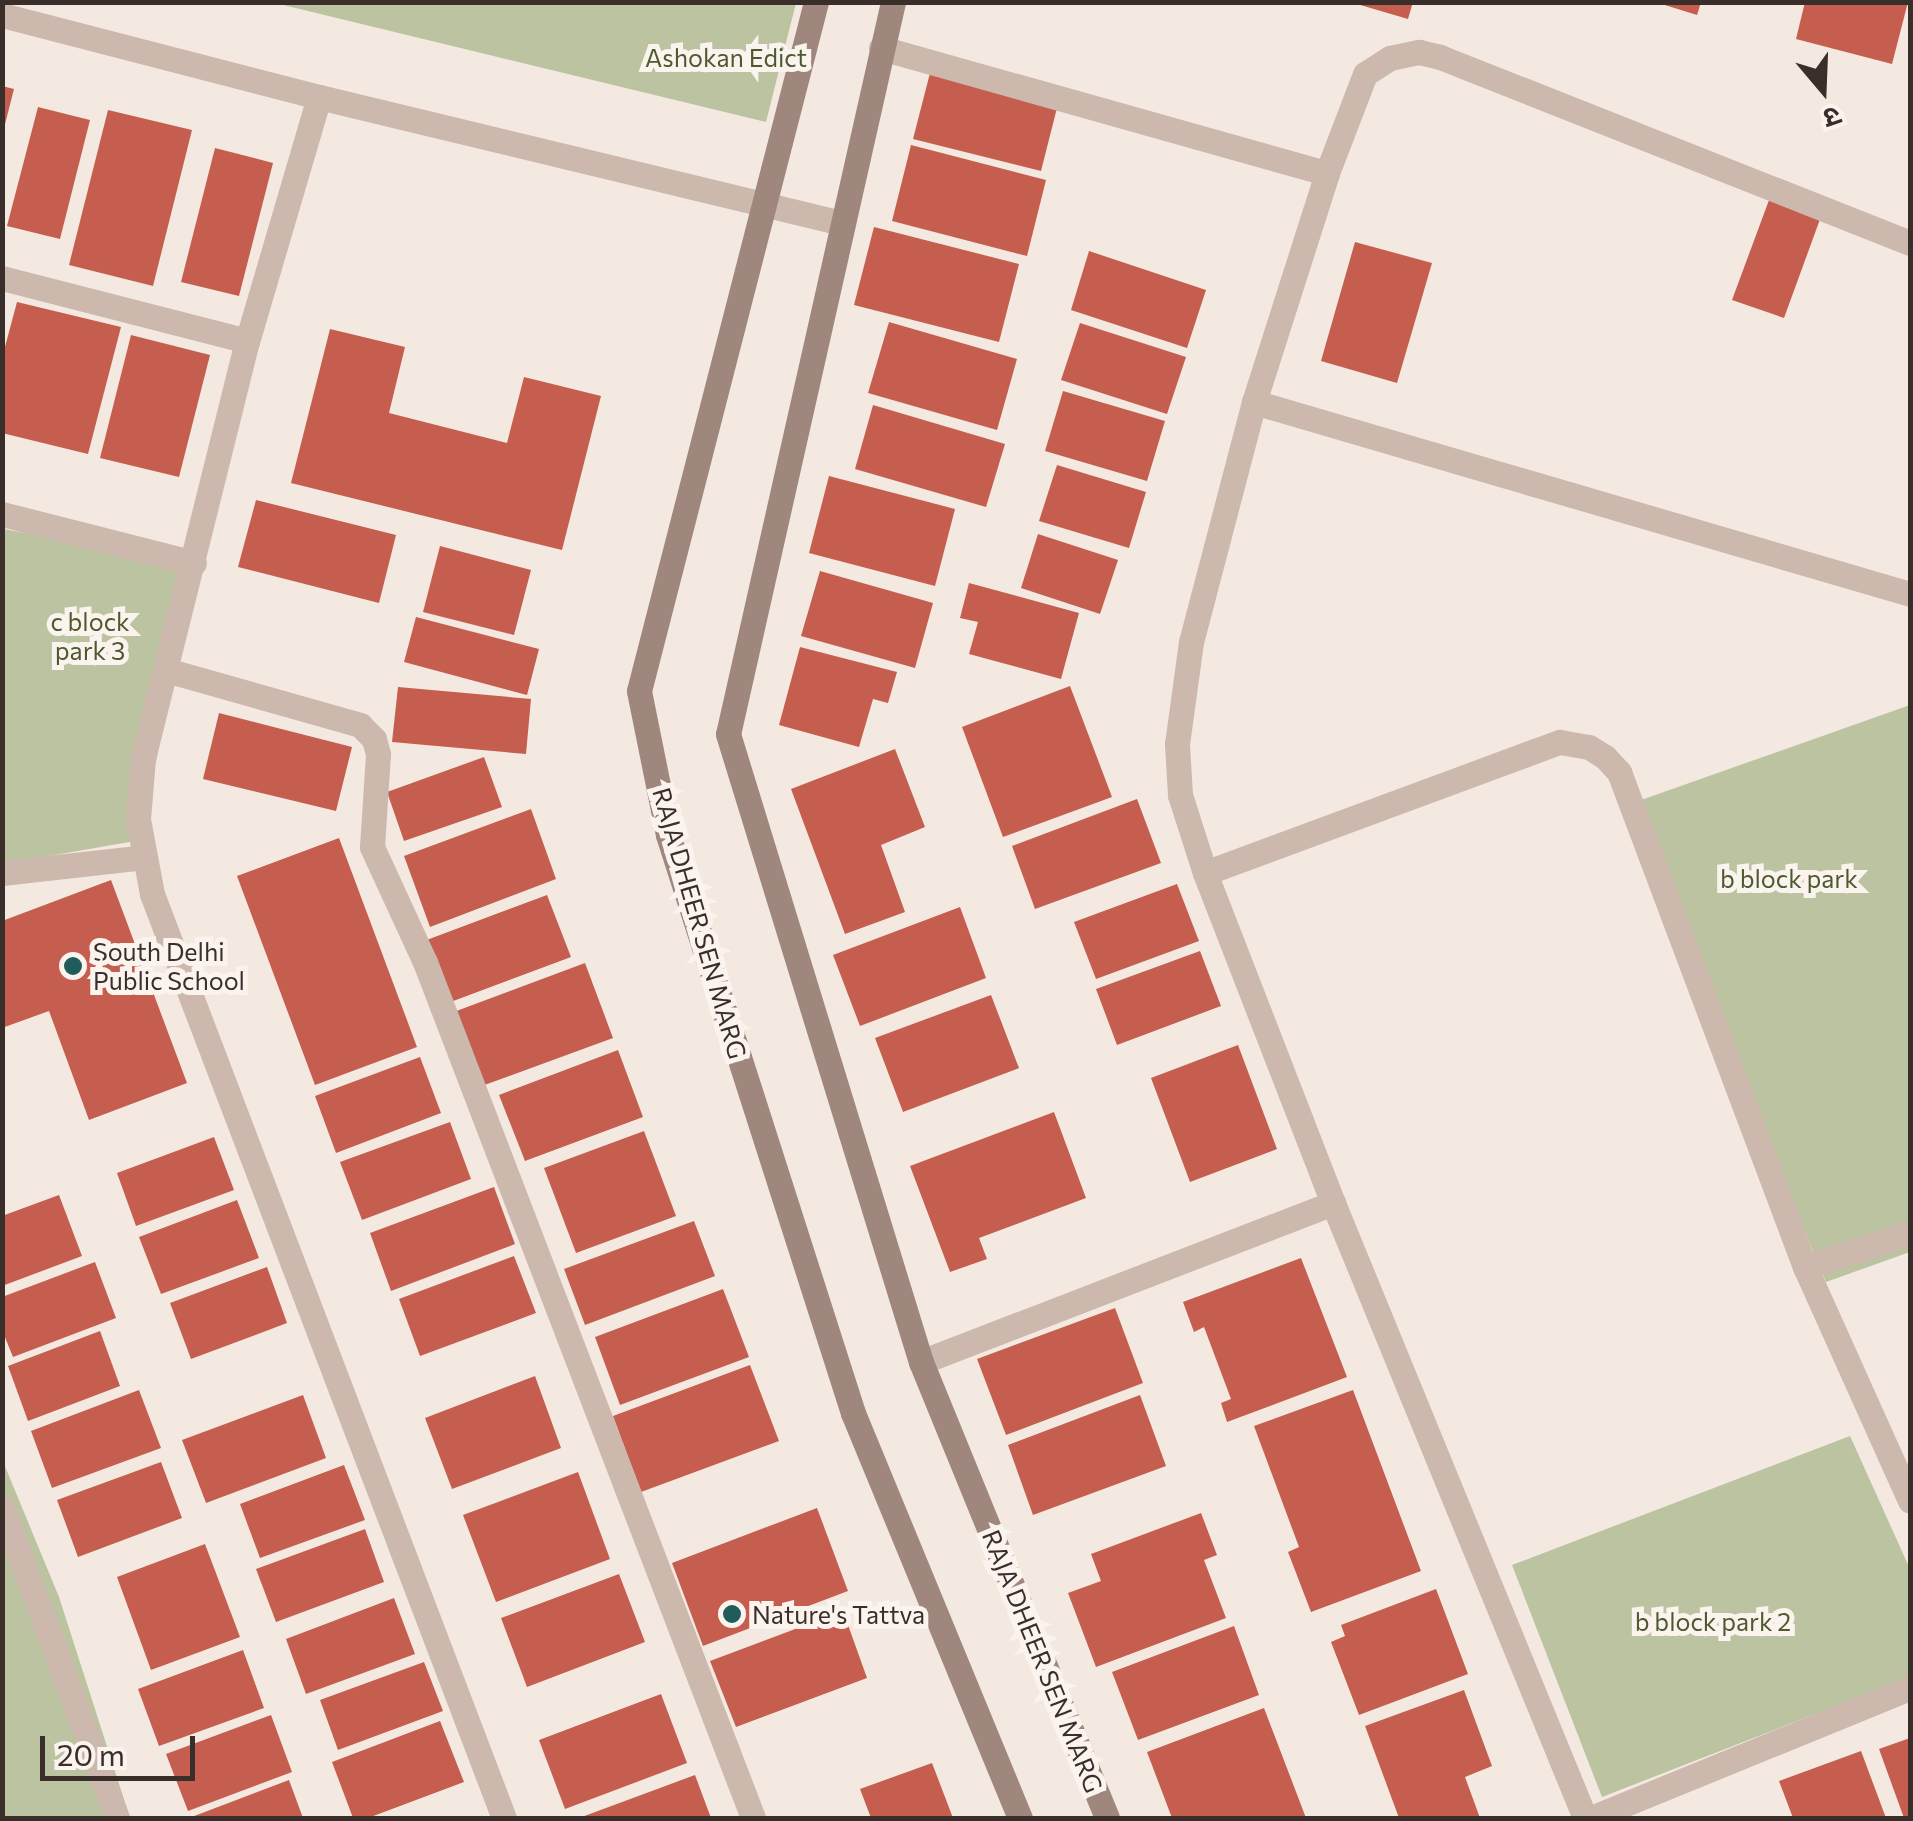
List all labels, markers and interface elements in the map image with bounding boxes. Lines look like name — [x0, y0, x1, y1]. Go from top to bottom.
north arrow — [1773, 40, 1873, 140]
park label: Ashokan Edict — [645, 42, 807, 72]
text: उ — [1819, 100, 1846, 137]
park label: c block park 3 — [50, 607, 130, 666]
street label: RAJA DHEER SEN MARG — [647, 784, 753, 1062]
park label: b block park — [1720, 863, 1858, 893]
place label: South Delhi Public School — [93, 937, 245, 996]
marker: South Delhi Public School — [62, 955, 84, 977]
street label: RAJA DHEER SEN MARG — [977, 1525, 1109, 1797]
place label: Nature's Tattva — [752, 1599, 925, 1629]
marker: Nature's Tattva — [721, 1603, 743, 1625]
park label: b block park 2 — [1635, 1606, 1791, 1636]
scale bar — [45, 1716, 200, 1778]
text: 20 m — [57, 1735, 125, 1772]

